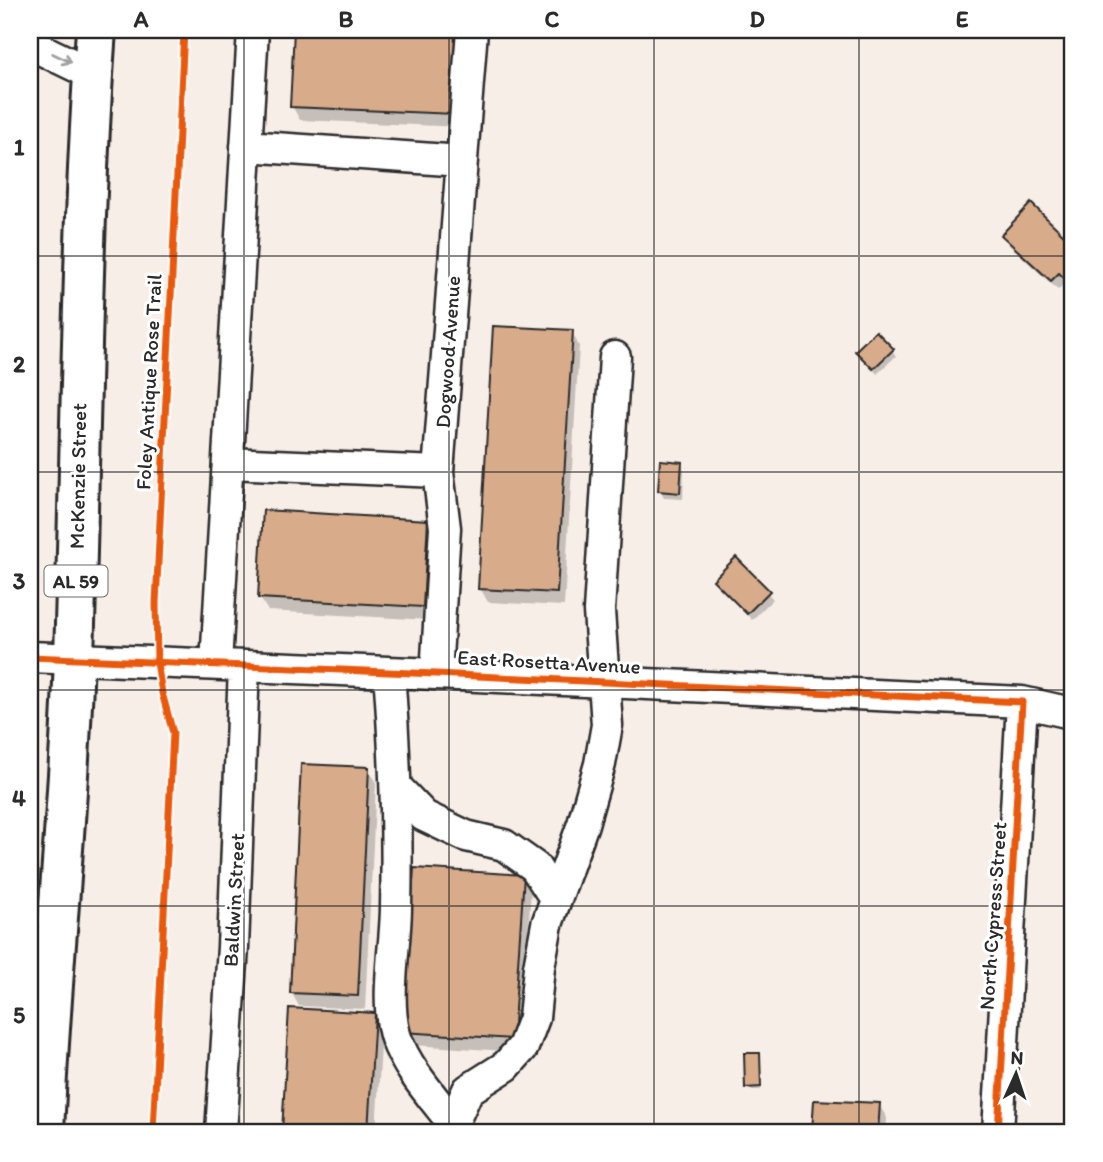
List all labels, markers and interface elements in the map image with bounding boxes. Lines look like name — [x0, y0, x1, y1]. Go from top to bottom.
text: A — [133, 5, 149, 33]
text: B — [339, 5, 354, 33]
text: C — [545, 5, 560, 33]
text: D — [749, 5, 765, 33]
text: E — [956, 5, 969, 33]
one-way arrow — [51, 51, 72, 65]
text: 1 — [14, 133, 25, 161]
street label: Foley Antique Rose Trail — [130, 273, 167, 491]
street label: Dogwood Avenue — [430, 275, 465, 429]
text: 2 — [13, 350, 26, 378]
street label: McKenzie Street — [64, 403, 91, 549]
road number: AL 59 — [44, 566, 108, 596]
text: 3 — [13, 567, 26, 595]
street label: East Rosetta Avenue — [457, 644, 641, 679]
text: 4 — [12, 784, 26, 812]
street label: North Cypress Street — [973, 821, 1012, 1011]
street label: Baldwin Street — [218, 832, 249, 968]
text: 5 — [13, 1001, 25, 1029]
north arrow — [981, 1040, 1050, 1110]
text: N — [1010, 1046, 1024, 1069]

